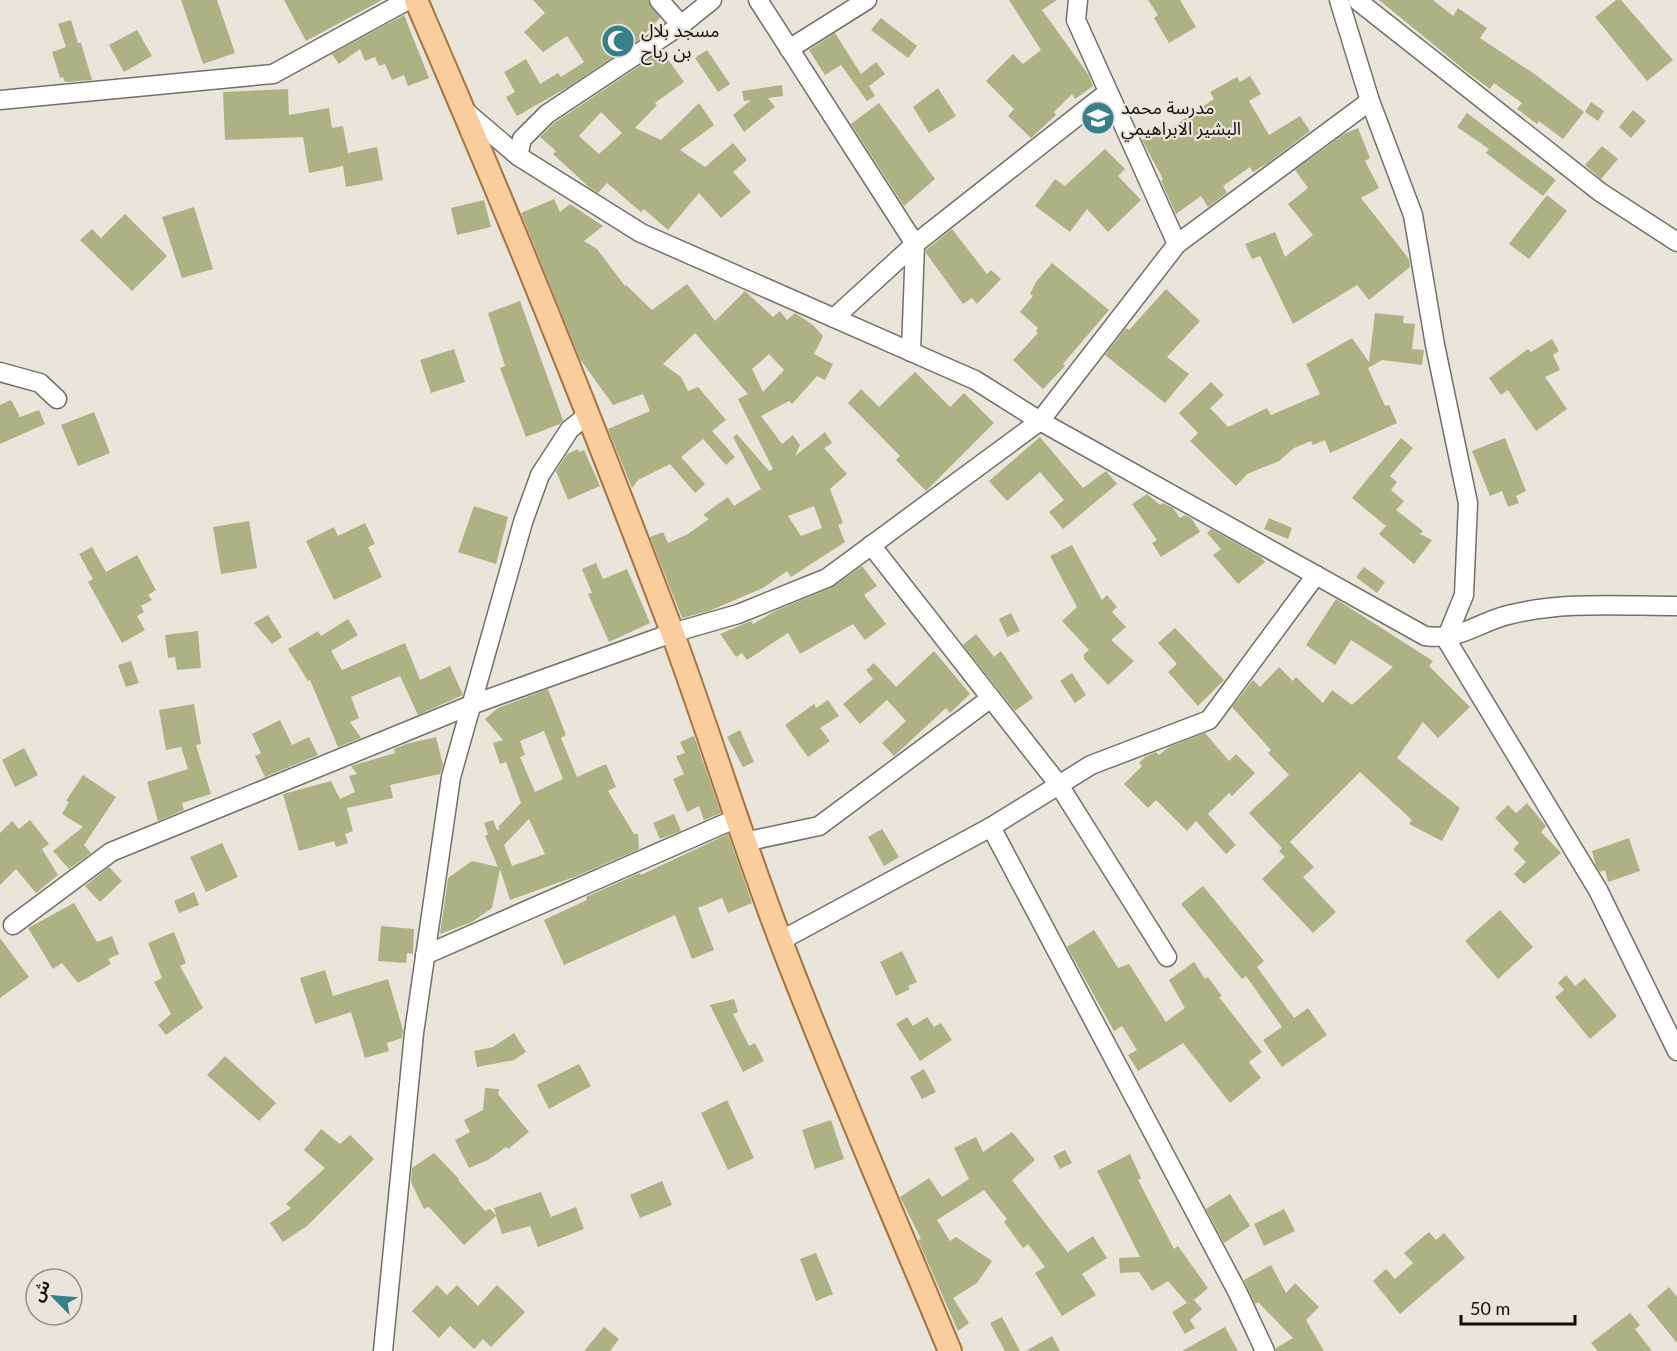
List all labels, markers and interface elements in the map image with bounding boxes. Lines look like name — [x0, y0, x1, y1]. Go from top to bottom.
place label: مسجد بلال بن رباح — [641, 19, 720, 65]
mosque icon: مسجد بلال بن رباح — [600, 23, 636, 59]
place label: مدرسة محمد البشير الابراهيمي — [1121, 96, 1241, 142]
school or university icon: مدرسة محمد البشير الابراهيمي — [1080, 100, 1116, 136]
north arrow — [24, 1267, 84, 1327]
text: ش — [27, 1276, 54, 1305]
scale bar — [1461, 1288, 1575, 1326]
text: 50 m — [1470, 1297, 1510, 1319]

